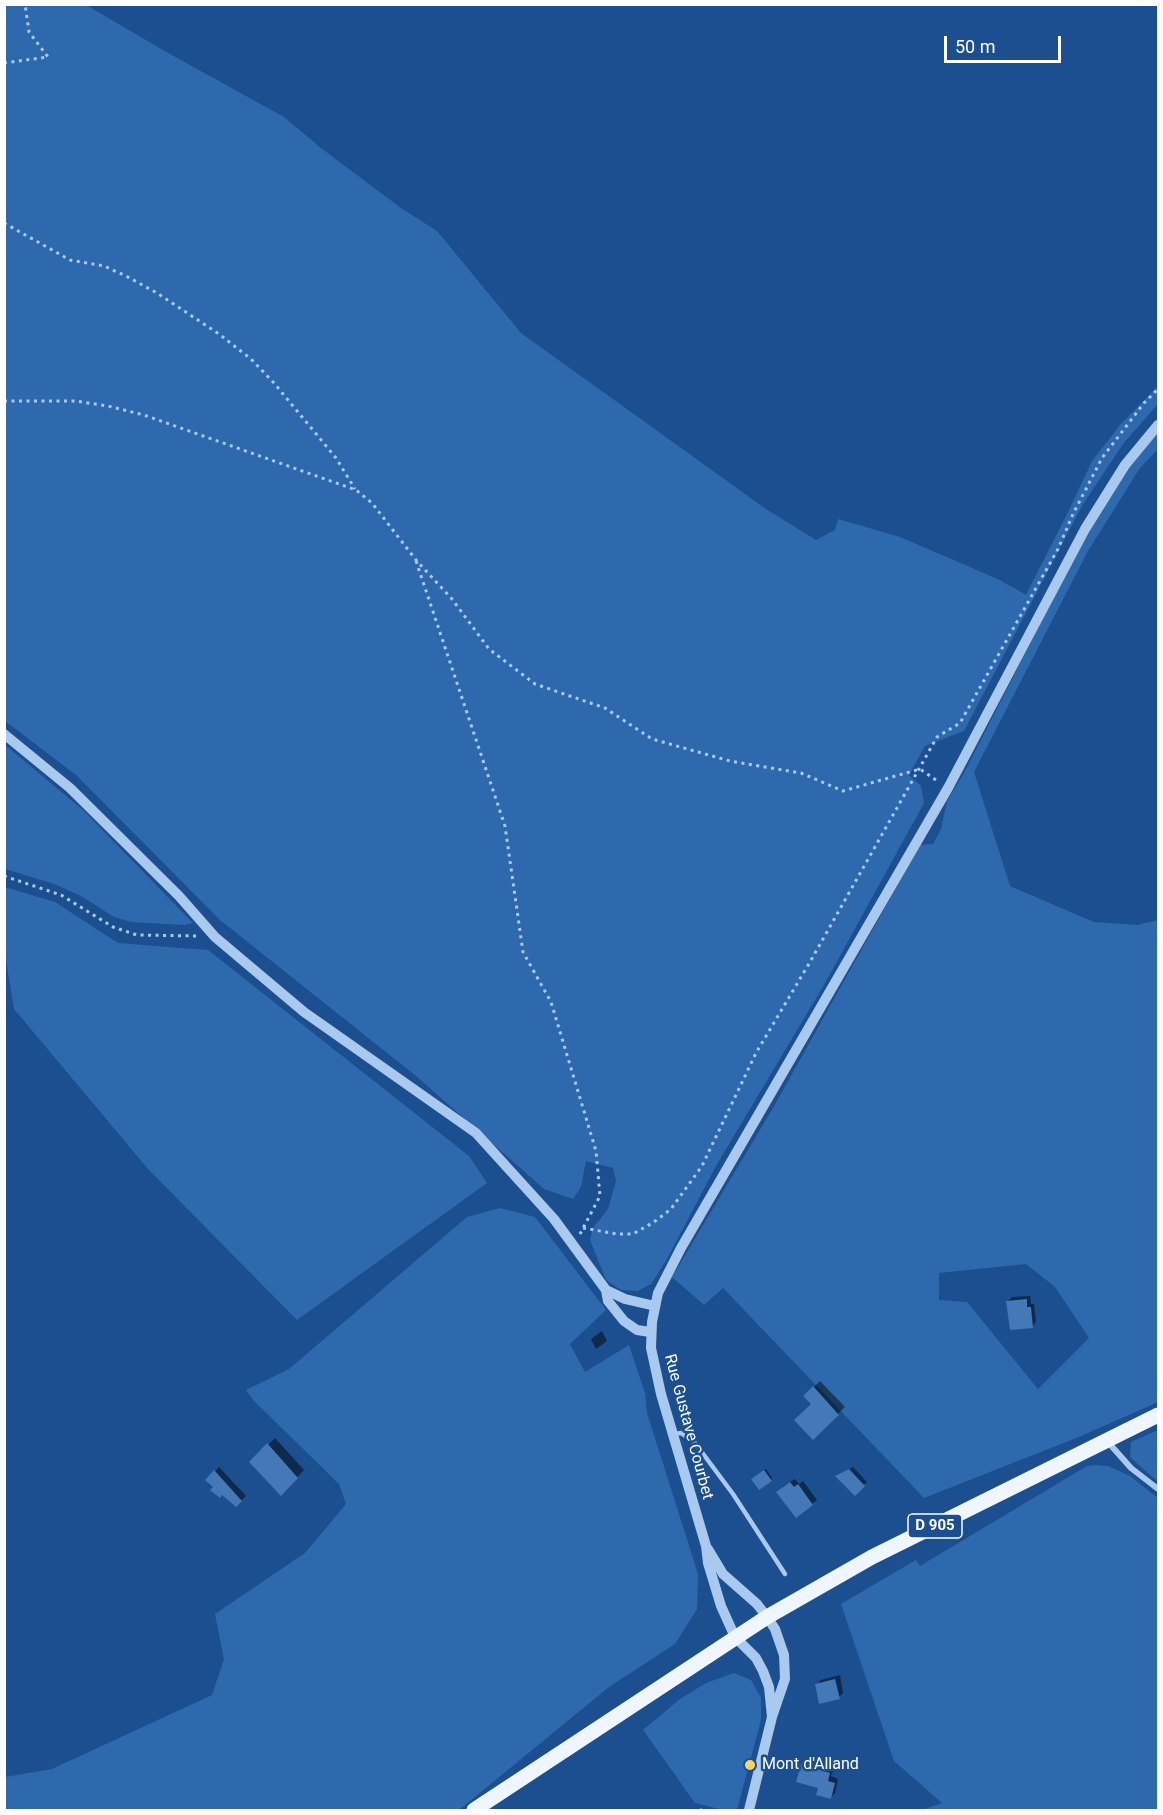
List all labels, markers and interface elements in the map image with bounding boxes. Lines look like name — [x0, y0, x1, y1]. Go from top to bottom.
scale bar — [947, 24, 1064, 62]
text: 50 m — [955, 36, 995, 57]
street label: Rue Gustave Courbet — [659, 1352, 717, 1502]
road number: D 905 — [908, 1514, 962, 1538]
place label: Mont d'Alland — [762, 1755, 859, 1775]
marker: Mont d'Alland — [743, 1758, 757, 1772]

